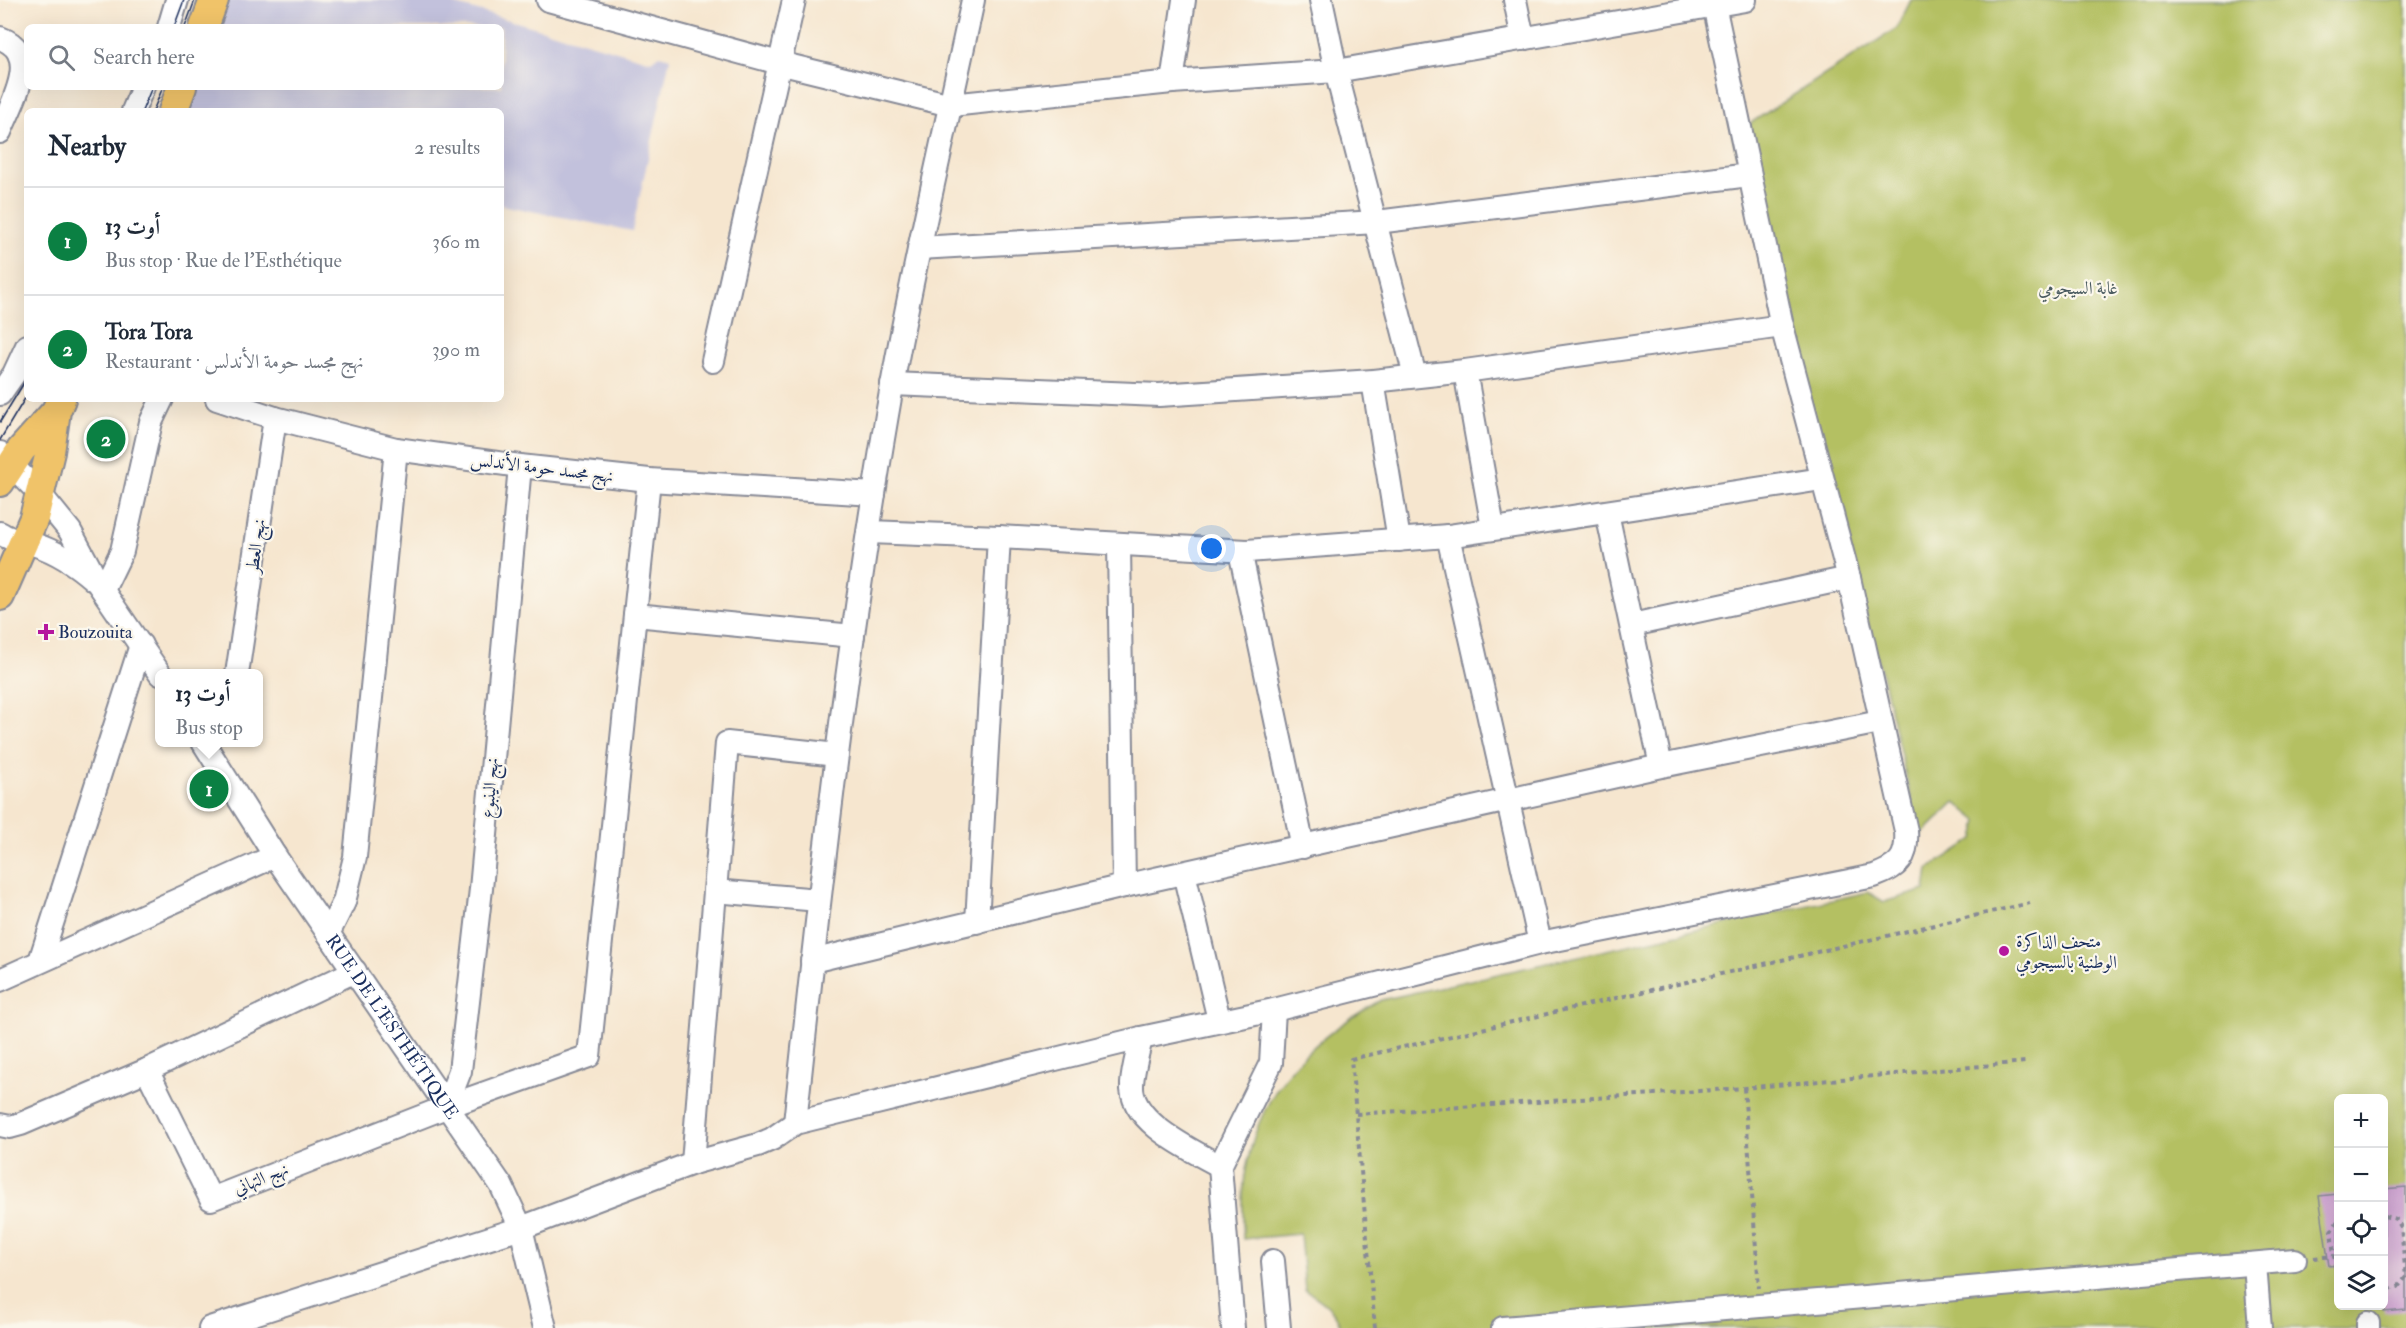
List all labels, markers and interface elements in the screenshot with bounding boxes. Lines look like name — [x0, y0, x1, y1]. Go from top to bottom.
search box — [24, 24, 504, 90]
icon: search — [45, 41, 78, 74]
text: Search here — [93, 43, 195, 71]
text: Nearby — [48, 131, 126, 163]
text: 2 results — [414, 135, 480, 160]
text: 13 أوت — [105, 213, 160, 241]
text: 1 — [64, 229, 71, 254]
text: 360 m — [432, 229, 480, 254]
text: Bus stop · Rue de l'Esthétique — [105, 248, 342, 273]
park label: غابة السيجومي — [2038, 277, 2118, 303]
text: Tora Tora — [105, 318, 192, 346]
text: 2 — [62, 337, 73, 362]
text: 390 m — [432, 337, 480, 362]
text: Restaurant · نهج مجسد حومة الأندلس — [105, 349, 364, 374]
pin: 2 — [86, 416, 126, 462]
street label: نهج مجسد حومة الأندلس — [469, 446, 615, 492]
street label: نهج العطر — [241, 517, 275, 577]
your location — [1197, 534, 1226, 563]
place label: Bouzouita — [58, 621, 133, 644]
marker: Bouzouita — [39, 625, 53, 639]
popup — [155, 669, 263, 747]
text: 13 أوت — [175, 680, 231, 708]
text: Bus stop — [175, 715, 243, 740]
street label: نهج الينبوع — [476, 757, 508, 820]
pin: 1 — [190, 766, 228, 812]
street label: RUE DE L'ESTHÉTIQUE — [321, 930, 464, 1124]
place label: متحف الذاكرة الوطنية بالسيجومي — [2016, 930, 2117, 977]
marker: متحف الذاكرة الوطنية بالسيجومي — [1997, 944, 2011, 958]
map controls — [2334, 1094, 2388, 1310]
button: + — [2334, 1094, 2388, 1148]
button: − — [2334, 1148, 2388, 1202]
street label: نهج التهاني — [230, 1158, 293, 1204]
button: locate — [2334, 1202, 2388, 1256]
button: layers — [2334, 1256, 2388, 1310]

